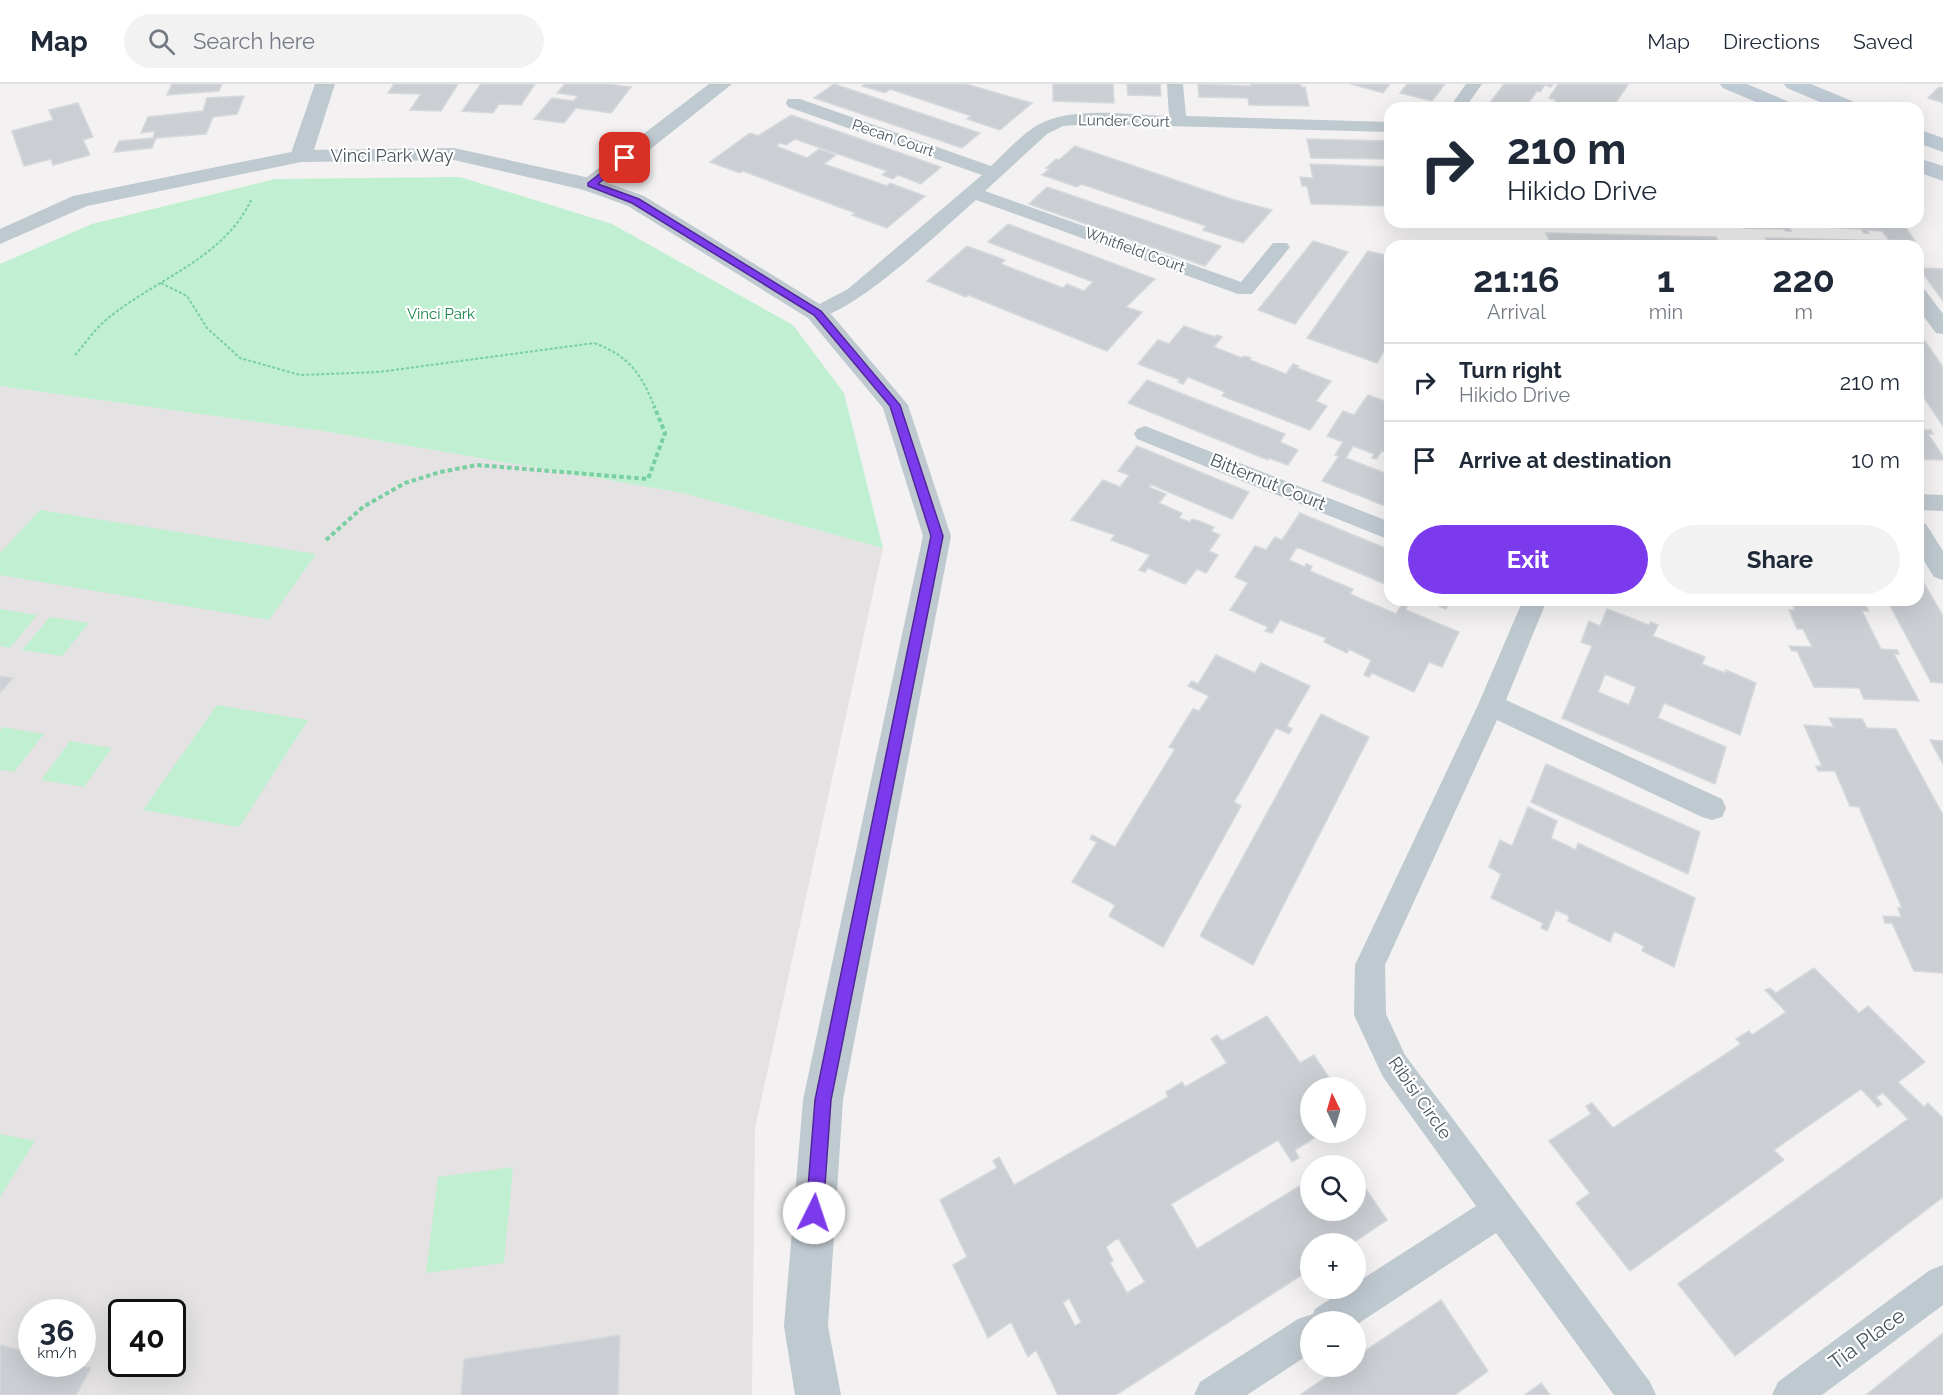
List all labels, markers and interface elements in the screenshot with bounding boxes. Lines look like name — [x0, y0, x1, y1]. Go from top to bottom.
search box — [124, 14, 544, 68]
text: Map — [30, 25, 88, 58]
icon: search — [145, 25, 178, 58]
text: Search here — [193, 28, 315, 54]
text: Map — [1647, 29, 1690, 54]
text: Directions — [1723, 29, 1820, 54]
text: Saved — [1853, 29, 1913, 54]
street label: Lunder Court — [1078, 111, 1170, 131]
street label: Pecan Court — [850, 116, 936, 160]
text: 210 m — [1507, 125, 1626, 174]
icon: right — [1408, 126, 1486, 204]
pin — [599, 132, 650, 183]
icon: arrive — [608, 141, 641, 174]
street label: Vinci Park Way — [331, 145, 454, 166]
text: Hikido Drive — [1507, 175, 1657, 206]
street label: Whitfield Court — [1083, 224, 1187, 276]
text: 21:16 — [1473, 258, 1560, 300]
text: 1 — [1657, 258, 1675, 300]
text: 220 — [1772, 258, 1835, 300]
text: Arrival — [1487, 300, 1546, 324]
text: min — [1649, 300, 1683, 324]
text: m — [1794, 300, 1813, 324]
park label: Vinci Park — [407, 305, 475, 323]
text: Turn right — [1459, 357, 1562, 383]
icon: right — [1408, 366, 1441, 399]
text: 210 m — [1840, 369, 1900, 395]
text: Hikido Drive — [1459, 383, 1570, 407]
icon: arrive — [1408, 444, 1441, 477]
text: Arrive at destination — [1459, 447, 1672, 473]
text: 10 m — [1851, 447, 1900, 473]
street label: Bitternut Court — [1207, 449, 1329, 514]
button: Exit — [1408, 525, 1648, 594]
button: Share — [1660, 525, 1900, 594]
street label: Ribisi Circle — [1384, 1053, 1457, 1143]
north arrow — [1300, 1077, 1366, 1143]
map controls — [1300, 1077, 1366, 1377]
button: search — [1300, 1155, 1366, 1221]
position arrow — [782, 1181, 846, 1245]
button: + — [1300, 1233, 1366, 1299]
speed limit sign: 40 — [108, 1299, 186, 1377]
street label: Tia Place — [1824, 1303, 1910, 1375]
button: − — [1300, 1311, 1366, 1377]
text: 36 — [40, 1313, 74, 1348]
text: km/h — [37, 1344, 77, 1362]

